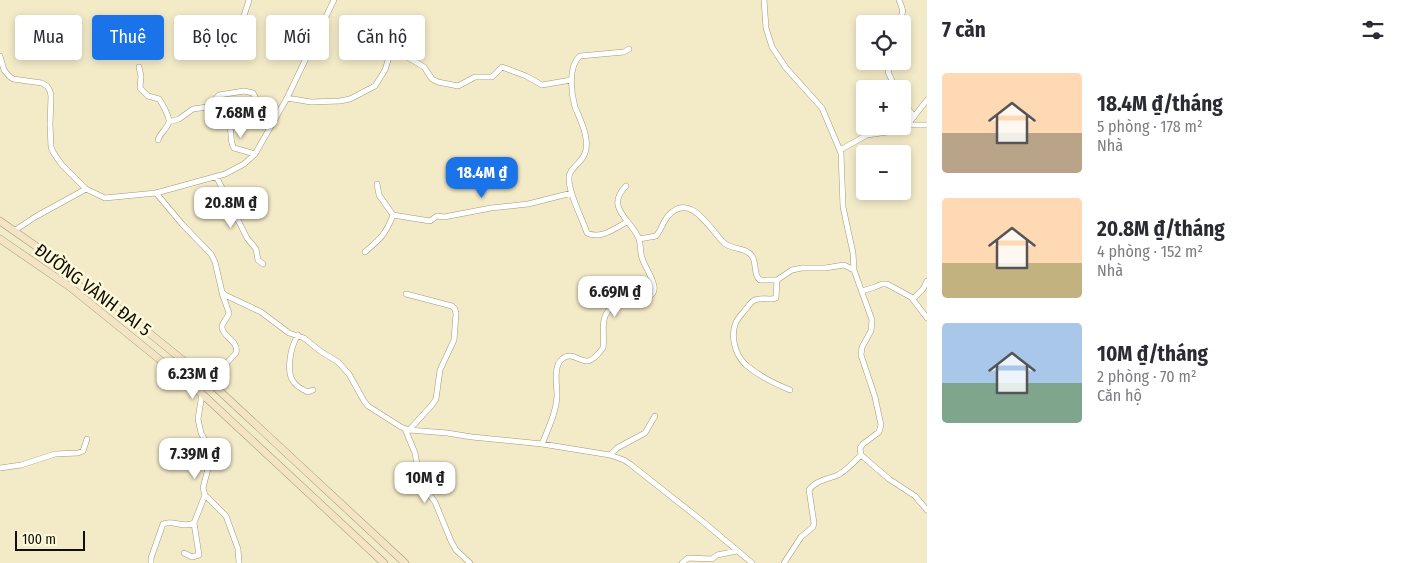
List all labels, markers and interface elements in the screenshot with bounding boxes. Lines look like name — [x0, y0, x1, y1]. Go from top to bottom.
chip: Mua — [15, 15, 82, 60]
chip: Thuê — [92, 15, 164, 60]
chip: Bộ lọc — [174, 15, 256, 60]
chip: Mới — [266, 15, 329, 60]
chip: Căn hộ — [339, 15, 425, 60]
map controls — [856, 15, 911, 200]
button: locate — [856, 15, 911, 70]
icon: filters — [1359, 16, 1387, 44]
text: 7 căn — [942, 17, 986, 43]
button: + — [856, 80, 911, 135]
text: 18.4M ₫/tháng — [1097, 91, 1223, 117]
icon: home — [982, 93, 1042, 153]
pin: 7.68M ₫ — [195, 96, 287, 139]
text: 7.68M ₫ — [216, 103, 266, 122]
text: 5 phòng · 178 m² — [1097, 117, 1203, 136]
text: Nhà — [1097, 136, 1123, 155]
button: − — [856, 145, 911, 200]
pin: 18.4M ₫ — [436, 156, 528, 199]
text: 18.4M ₫ — [457, 163, 507, 182]
pin: 20.8M ₫ — [185, 186, 277, 229]
text: 20.8M ₫ — [205, 193, 257, 212]
text: 20.8M ₫/tháng — [1097, 216, 1225, 242]
icon: home — [982, 218, 1042, 278]
street label: ĐƯỜNG VÀNH ĐAI 5 — [30, 238, 156, 341]
text: 4 phòng · 152 m² — [1097, 242, 1203, 261]
text: Nhà — [1097, 261, 1123, 280]
pin: 6.69M ₫ — [569, 276, 661, 318]
text: 6.69M ₫ — [589, 282, 641, 301]
text: 10M ₫/tháng — [1097, 341, 1208, 367]
icon: home — [982, 343, 1042, 403]
pin: 6.23M ₫ — [147, 358, 239, 400]
text: 6.23M ₫ — [168, 364, 218, 383]
text: 2 phòng · 70 m² — [1097, 367, 1196, 386]
text: Căn hộ — [1097, 386, 1142, 405]
pin: 7.39M ₫ — [149, 438, 241, 480]
text: 7.39M ₫ — [170, 444, 220, 463]
pin: 10M ₫ — [390, 462, 460, 504]
text: 10M ₫ — [405, 468, 445, 487]
scale bar — [15, 528, 85, 551]
text: 100 m — [22, 531, 56, 548]

